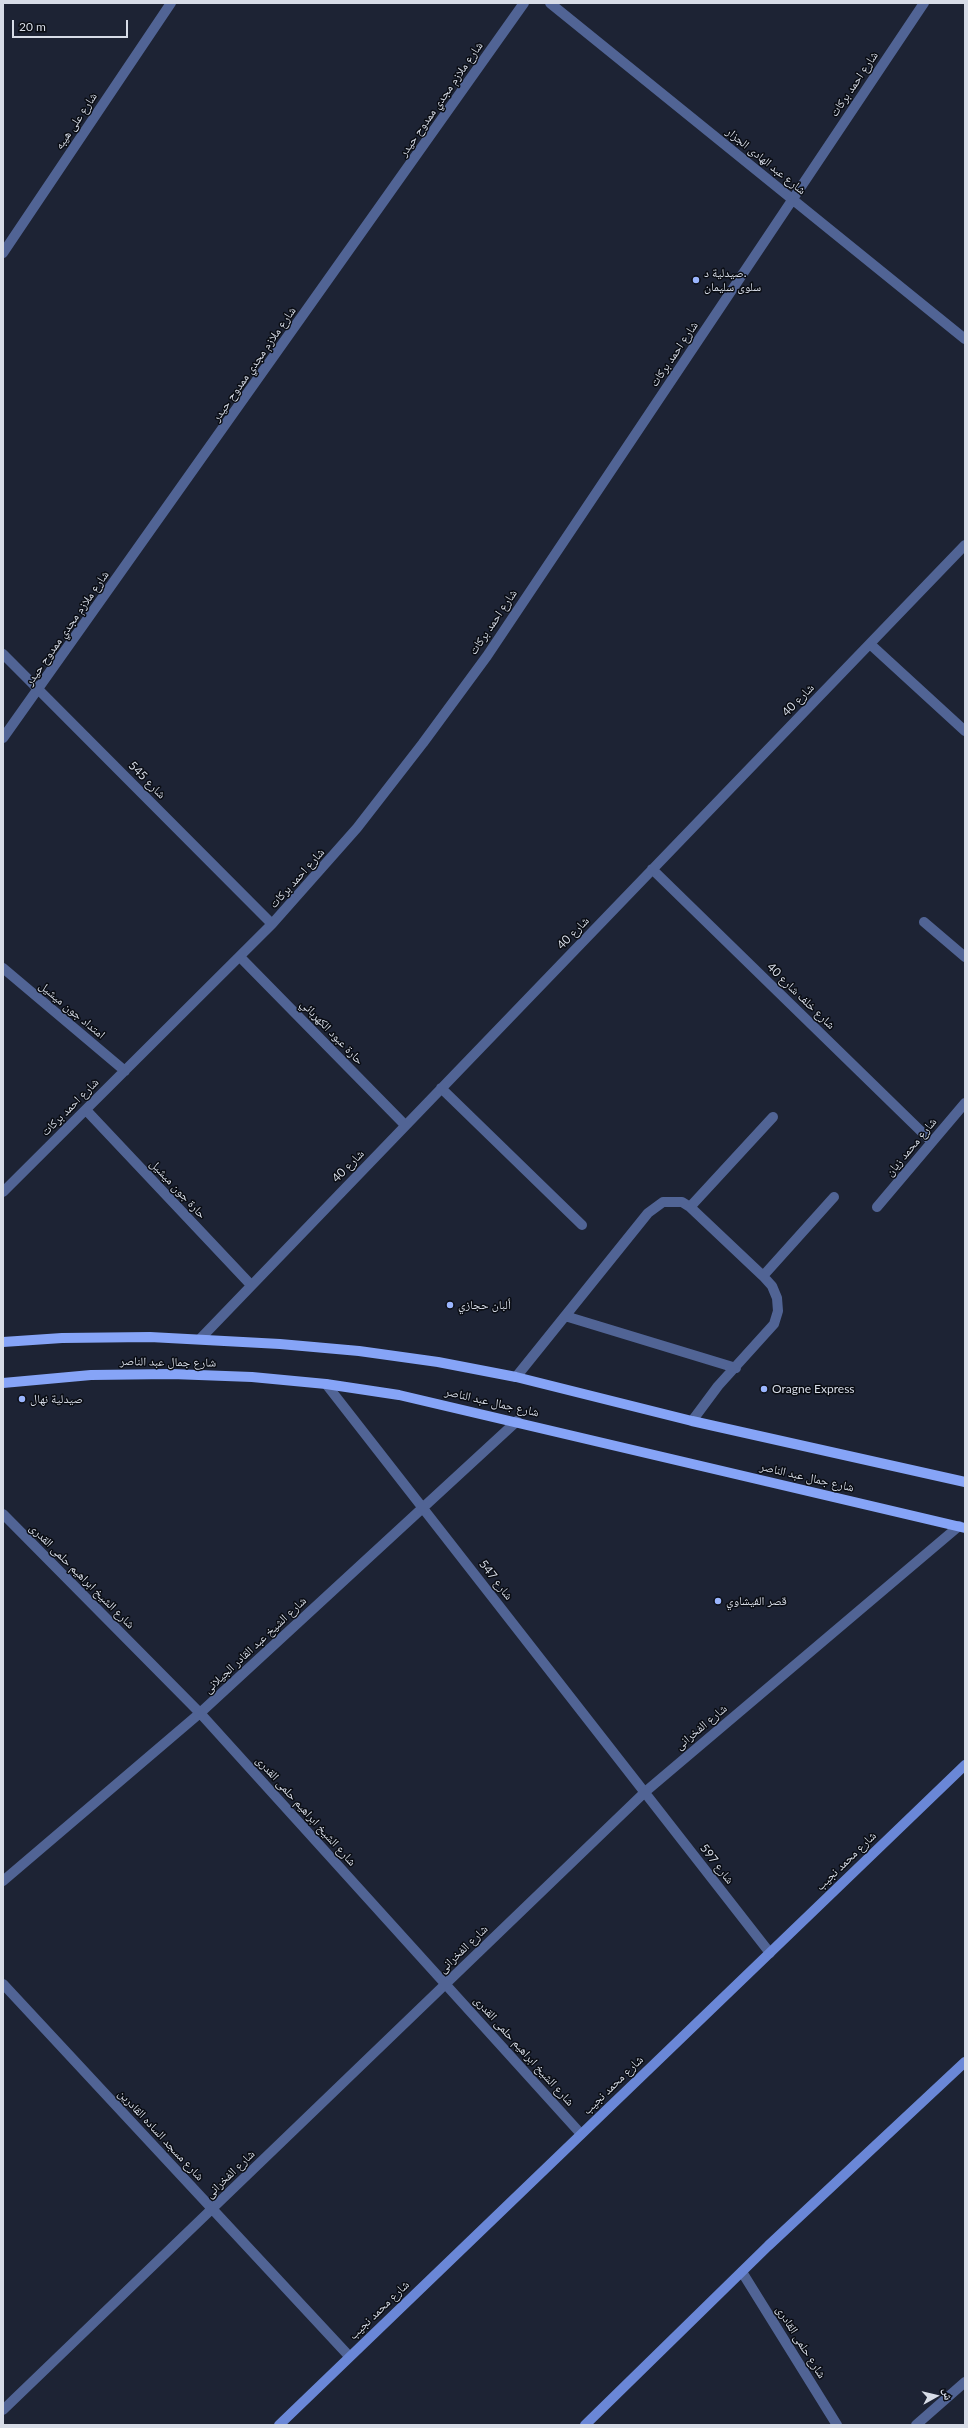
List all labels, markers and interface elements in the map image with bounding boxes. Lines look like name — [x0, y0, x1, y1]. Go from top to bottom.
scale bar — [14, 12, 130, 38]
text: 20 m — [19, 19, 46, 34]
street label: شارع ملازم مجدي ممدوح حيدر — [396, 39, 486, 159]
street label: شارع احمد بركات — [827, 49, 881, 119]
street label: شارع على هيبه — [52, 90, 100, 152]
street label: شارع عبد الهادى الجزار — [723, 124, 809, 198]
place label: صيدلية د. سلوى سليمان — [704, 266, 761, 294]
marker: صيدلية د. سلوى سليمان — [691, 275, 701, 285]
street label: شارع ملازم مجدي ممدوح حيدر — [209, 304, 299, 424]
street label: شارع احمد بركات — [647, 319, 701, 389]
street label: شارع ملازم مجدي ممدوح حيدر — [22, 568, 112, 688]
street label: شارع احمد بركات — [466, 587, 520, 657]
street label: شارع 40 — [779, 681, 817, 719]
street label: شارع 545 — [125, 758, 169, 802]
street label: شارع احمد بركات — [266, 845, 328, 911]
street label: شارع 40 — [554, 914, 592, 952]
street label: شارع خلف شارع 40 — [764, 960, 838, 1032]
street label: امتداد جون ميشيل — [36, 978, 108, 1042]
street label: حارة عبود الكهربائي — [297, 997, 367, 1067]
street label: شارع احمد بركات — [38, 1075, 102, 1139]
street label: شارع محمد زيان — [882, 1115, 940, 1179]
street label: شارع 40 — [329, 1147, 367, 1185]
street label: حارة جون ميشيل — [147, 1156, 209, 1222]
place label: ألبان حجازي — [458, 1298, 511, 1312]
marker: ألبان حجازي — [445, 1300, 455, 1310]
street label: شارع جمال عبد الناصر — [120, 1354, 216, 1370]
place label: Oragne Express — [772, 1382, 855, 1396]
street label: شارع جمال عبد الناصر — [443, 1384, 541, 1420]
marker: Oragne Express — [759, 1384, 769, 1394]
place label: صيدلية نهال — [30, 1392, 83, 1406]
marker: صيدلية نهال — [17, 1394, 27, 1404]
street label: شارع جمال عبد الناصر — [758, 1459, 856, 1495]
street label: شارع الشيخ ابراهيم حلمى القدرى — [26, 1520, 138, 1632]
street label: شارع 547 — [476, 1557, 516, 1603]
street label: شارع الشيخ عبد القادر الجيلانى — [201, 1594, 309, 1696]
place label: قصر الفيشاوي — [726, 1594, 787, 1608]
marker: قصر الفيشاوي — [713, 1596, 723, 1606]
street label: شارع الفخرانى — [672, 1701, 730, 1753]
street label: شارع الشيخ ابراهيم حلمى القدرى — [253, 1753, 359, 1869]
street label: شارع محمد نجيب — [813, 1829, 879, 1893]
street label: شارع 597 — [697, 1841, 737, 1887]
street label: شارع الفخرانى — [435, 1922, 491, 1976]
street label: شارع الشيخ ابراهيم حلمى القدرى — [471, 1993, 577, 2109]
street label: شارع محمد نجيب — [580, 2053, 646, 2117]
street label: شارع مسجد الساده القادرين — [115, 2086, 207, 2184]
street label: شارع الفخرانى — [202, 2147, 258, 2201]
street label: شارع محمد نجيب — [346, 2278, 412, 2342]
street label: شارع حلمى القادرى — [773, 2303, 829, 2381]
north arrow — [916, 2376, 956, 2416]
text: ش — [941, 2388, 956, 2401]

